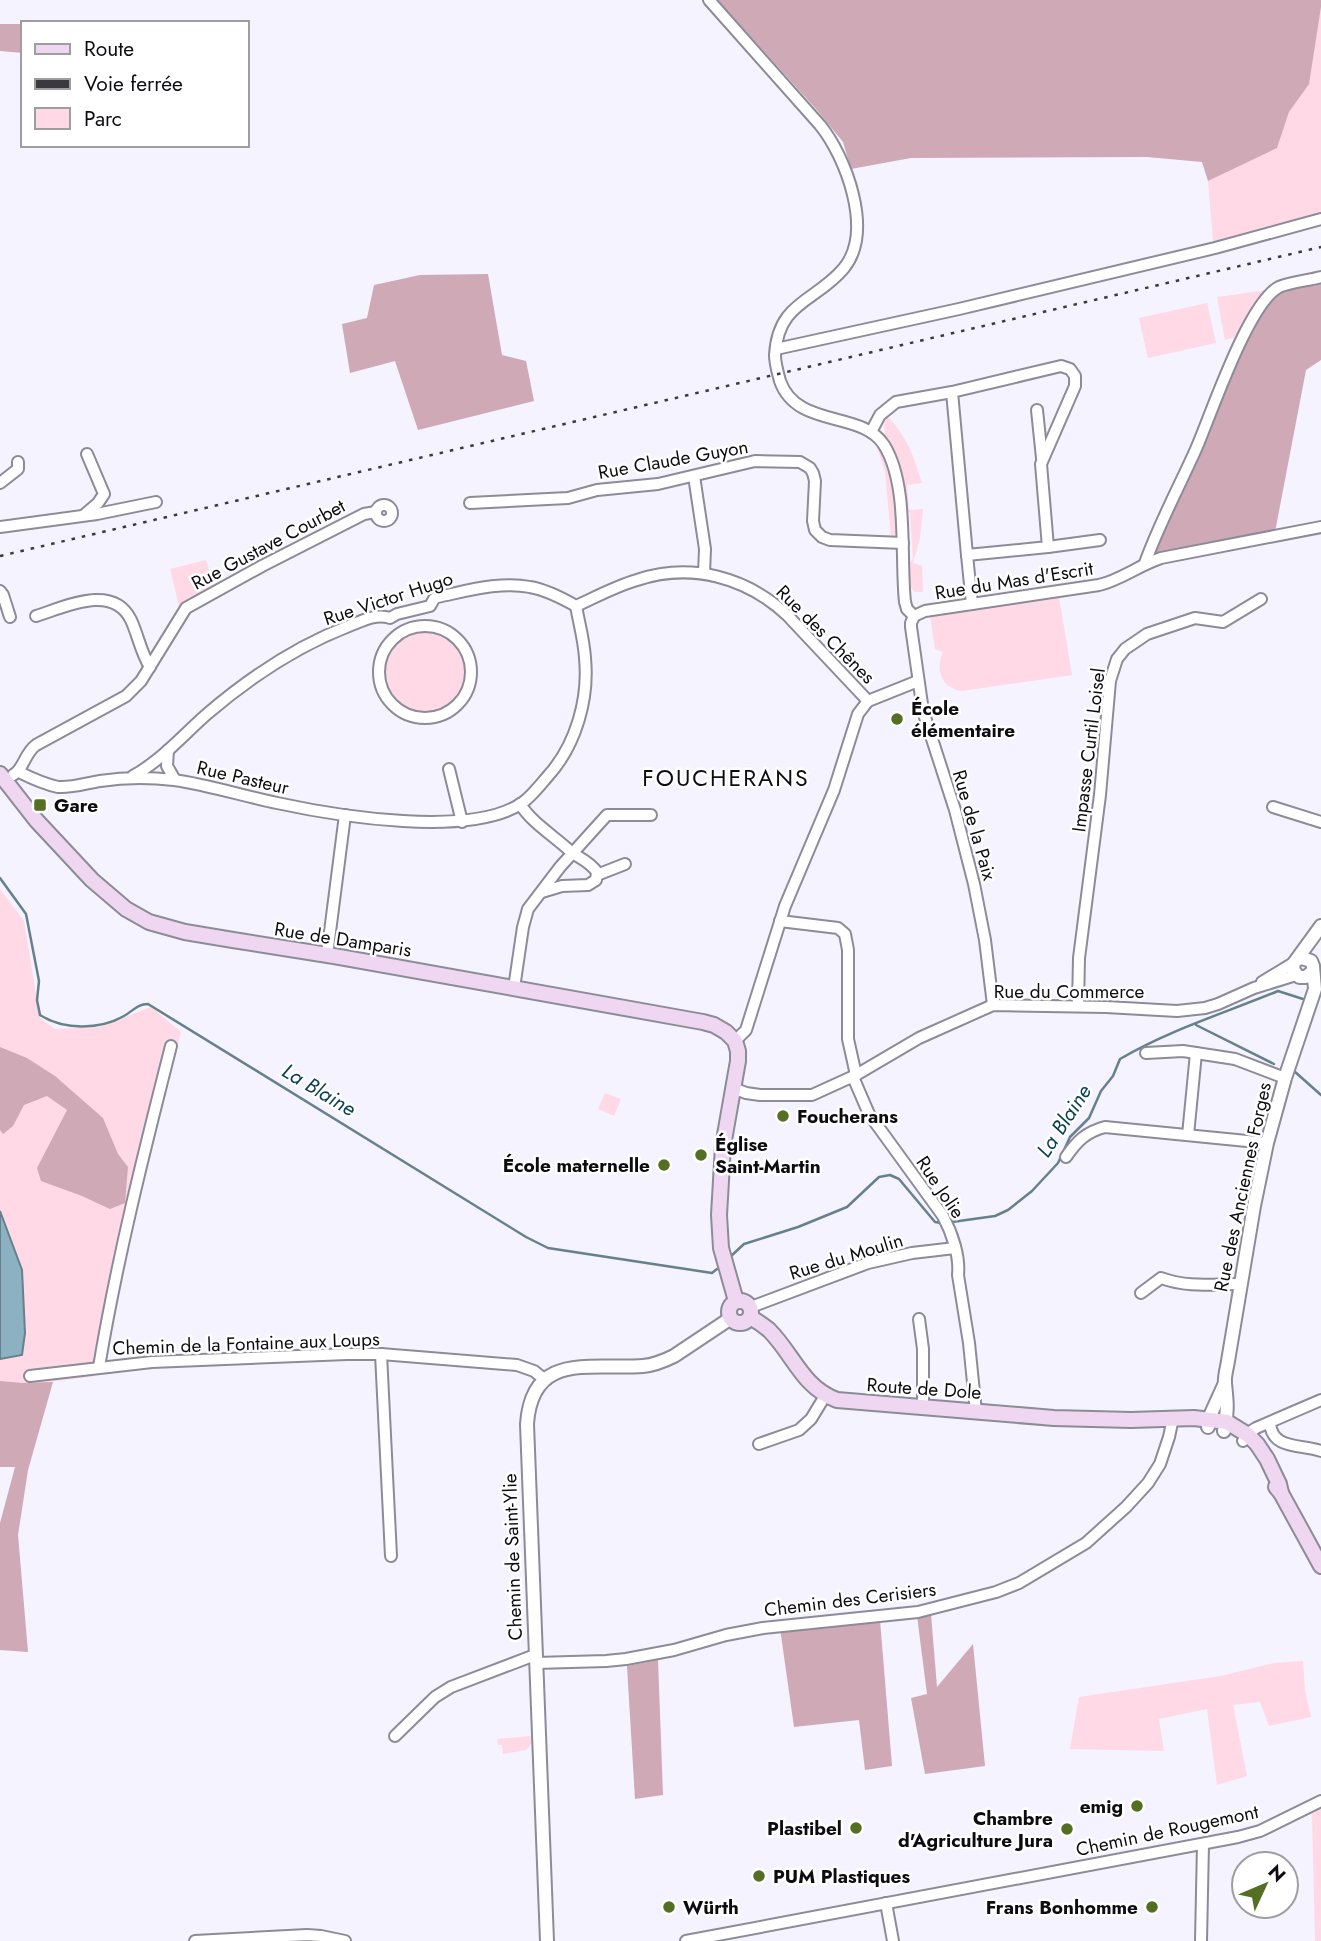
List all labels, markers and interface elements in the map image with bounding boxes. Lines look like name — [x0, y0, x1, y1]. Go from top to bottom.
legend — [21, 21, 248, 147]
text: Route — [84, 34, 134, 64]
text: Voie ferrée — [84, 69, 183, 99]
text: Parc — [84, 104, 122, 134]
street label: Rue Claude Guyon — [596, 433, 750, 486]
street label: Rue Gustave Courbet — [187, 492, 350, 596]
street label: Rue du Mas d'Escrit — [933, 555, 1096, 606]
street label: Rue Victor Hugo — [320, 565, 456, 632]
street label: Rue des Chênes — [770, 579, 881, 690]
street label: Impasse Curtil Loisel — [1065, 667, 1112, 834]
place label: École élémentaire — [911, 695, 1015, 744]
marker: École élémentaire — [889, 711, 905, 727]
street label: Rue Pasteur — [194, 754, 292, 801]
district label: FOUCHERANS — [642, 761, 810, 795]
street label: Rue de la Paix — [946, 767, 1003, 883]
place label: Gare — [54, 792, 98, 819]
marker: Gare — [32, 797, 48, 813]
street label: Rue de Damparis — [272, 915, 414, 964]
street label: Rue du Commerce — [994, 978, 1144, 1005]
water label: La Blaine — [276, 1056, 362, 1124]
water label: La Blaine — [1029, 1078, 1099, 1163]
street label: Rue des Anciennes Forges — [1207, 1080, 1278, 1294]
place label: Foucherans — [797, 1103, 898, 1130]
marker: Foucherans — [775, 1108, 791, 1124]
place label: Église Saint-Martin — [715, 1131, 821, 1180]
marker: Église Saint-Martin — [693, 1147, 709, 1163]
street label: Rue Jolie — [910, 1151, 972, 1224]
place label: École maternelle — [503, 1152, 650, 1179]
marker: École maternelle — [656, 1157, 672, 1173]
street label: Rue du Moulin — [786, 1226, 906, 1287]
street label: Chemin de la Fontaine aux Loups — [112, 1325, 380, 1362]
street label: Route de Dole — [866, 1371, 982, 1406]
street label: Chemin de Saint-Ylie — [496, 1473, 529, 1641]
street label: Chemin des Cerisiers — [763, 1576, 938, 1623]
place label: emig — [1080, 1793, 1123, 1820]
street label: Chemin de Rougemont — [1073, 1798, 1261, 1863]
marker: emig — [1129, 1798, 1145, 1814]
place label: Chambre d'Agriculture Jura — [898, 1805, 1053, 1854]
place label: Plastibel — [767, 1815, 842, 1842]
marker: Plastibel — [848, 1820, 864, 1836]
marker: Chambre d'Agriculture Jura — [1059, 1821, 1075, 1837]
north arrow — [1230, 1850, 1300, 1920]
text: N — [1262, 1859, 1292, 1888]
place label: PUM Plastiques — [773, 1863, 910, 1890]
marker: PUM Plastiques — [751, 1868, 767, 1884]
place label: Würth — [683, 1894, 739, 1921]
place label: Frans Bonhomme — [986, 1894, 1138, 1921]
marker: Würth — [661, 1899, 677, 1915]
marker: Frans Bonhomme — [1144, 1899, 1160, 1915]

